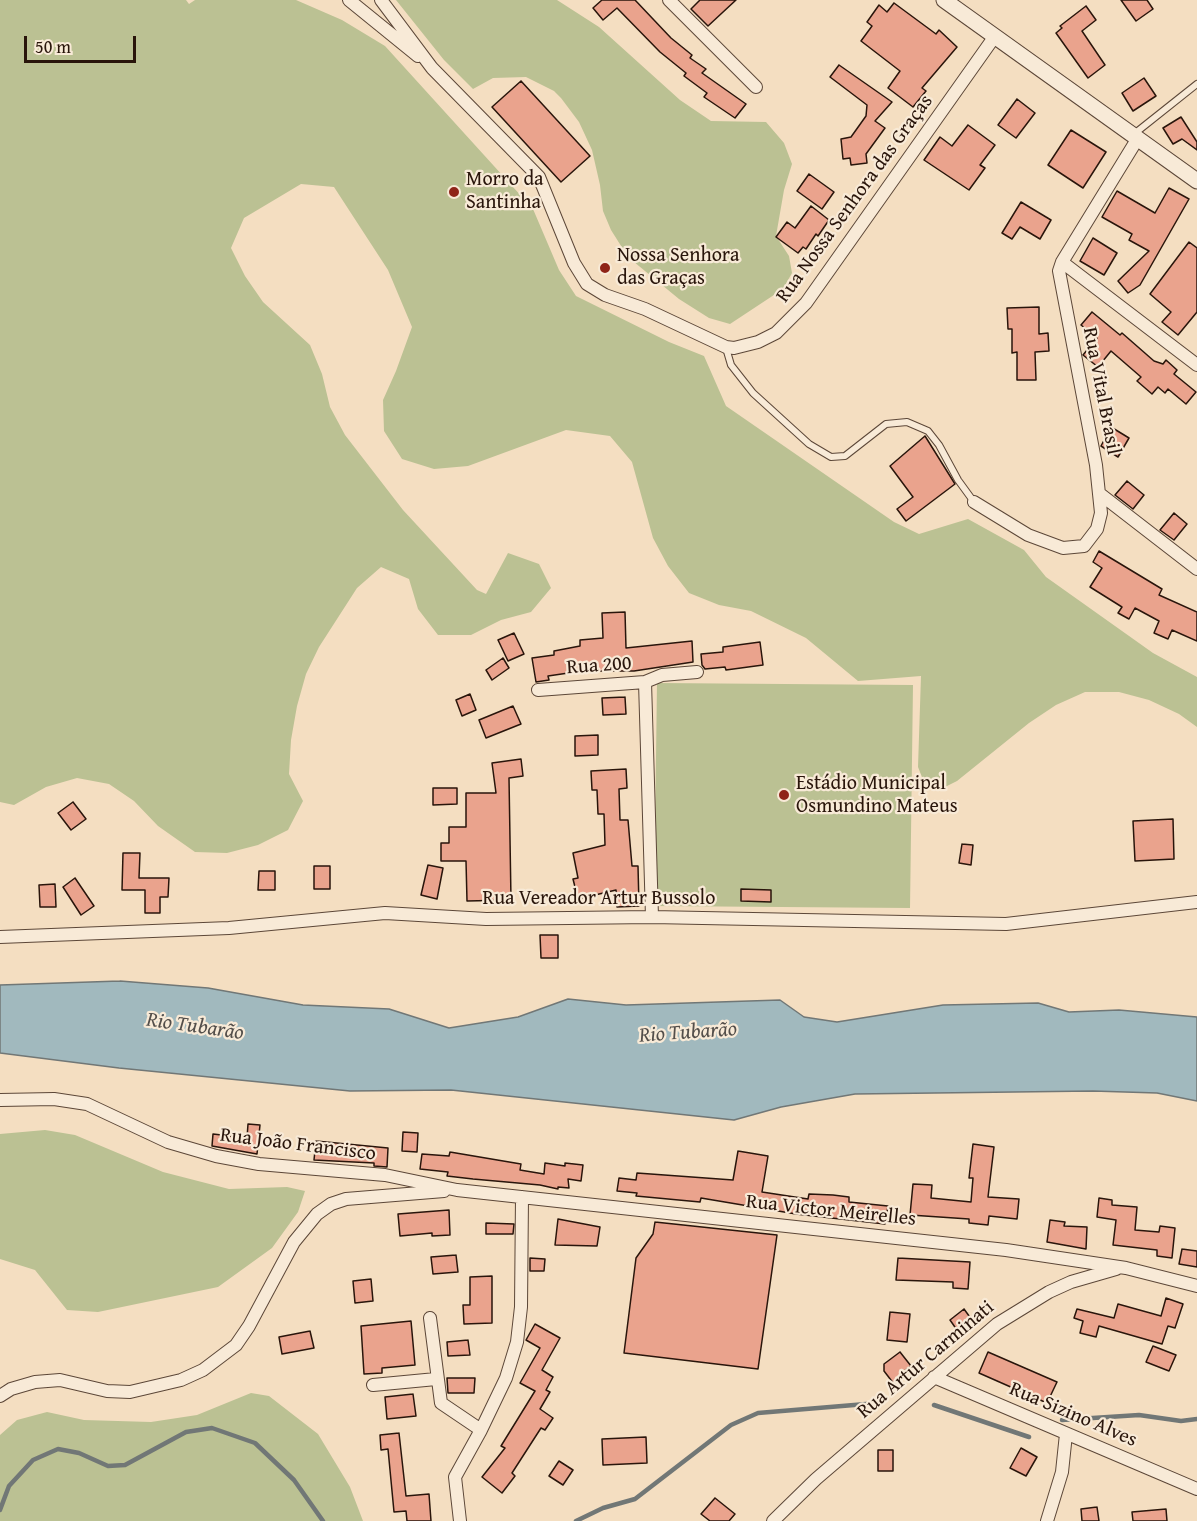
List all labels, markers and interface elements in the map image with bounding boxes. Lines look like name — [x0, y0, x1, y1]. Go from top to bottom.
scale bar — [27, 24, 140, 62]
text: 50 m — [35, 33, 71, 60]
street label: Rua Nossa Senhora das Graças — [772, 90, 938, 308]
place label: Morro da Santinha — [466, 168, 544, 215]
marker: Morro da Santinha — [447, 185, 461, 199]
place label: Nossa Senhora das Graças — [617, 244, 739, 291]
marker: Nossa Senhora das Graças — [598, 261, 612, 275]
street label: Rua Vital Brasil — [1077, 325, 1125, 457]
street label: Rua 200 — [566, 652, 632, 680]
place label: Estádio Municipal Osmundino Mateus — [796, 772, 958, 819]
marker: Estádio Municipal Osmundino Mateus — [777, 788, 791, 802]
street label: Rua Vereador Artur Bussolo — [483, 887, 715, 911]
water label: Rio Tubarão — [145, 1008, 245, 1046]
water label: Rio Tubarão — [638, 1017, 738, 1049]
street label: Rua João Francisco — [219, 1124, 377, 1166]
street label: Rua Victor Meirelles — [745, 1190, 917, 1232]
street label: Rua Artur Carminati — [853, 1296, 999, 1424]
street label: Rua Sizino Alves — [1006, 1377, 1140, 1453]

